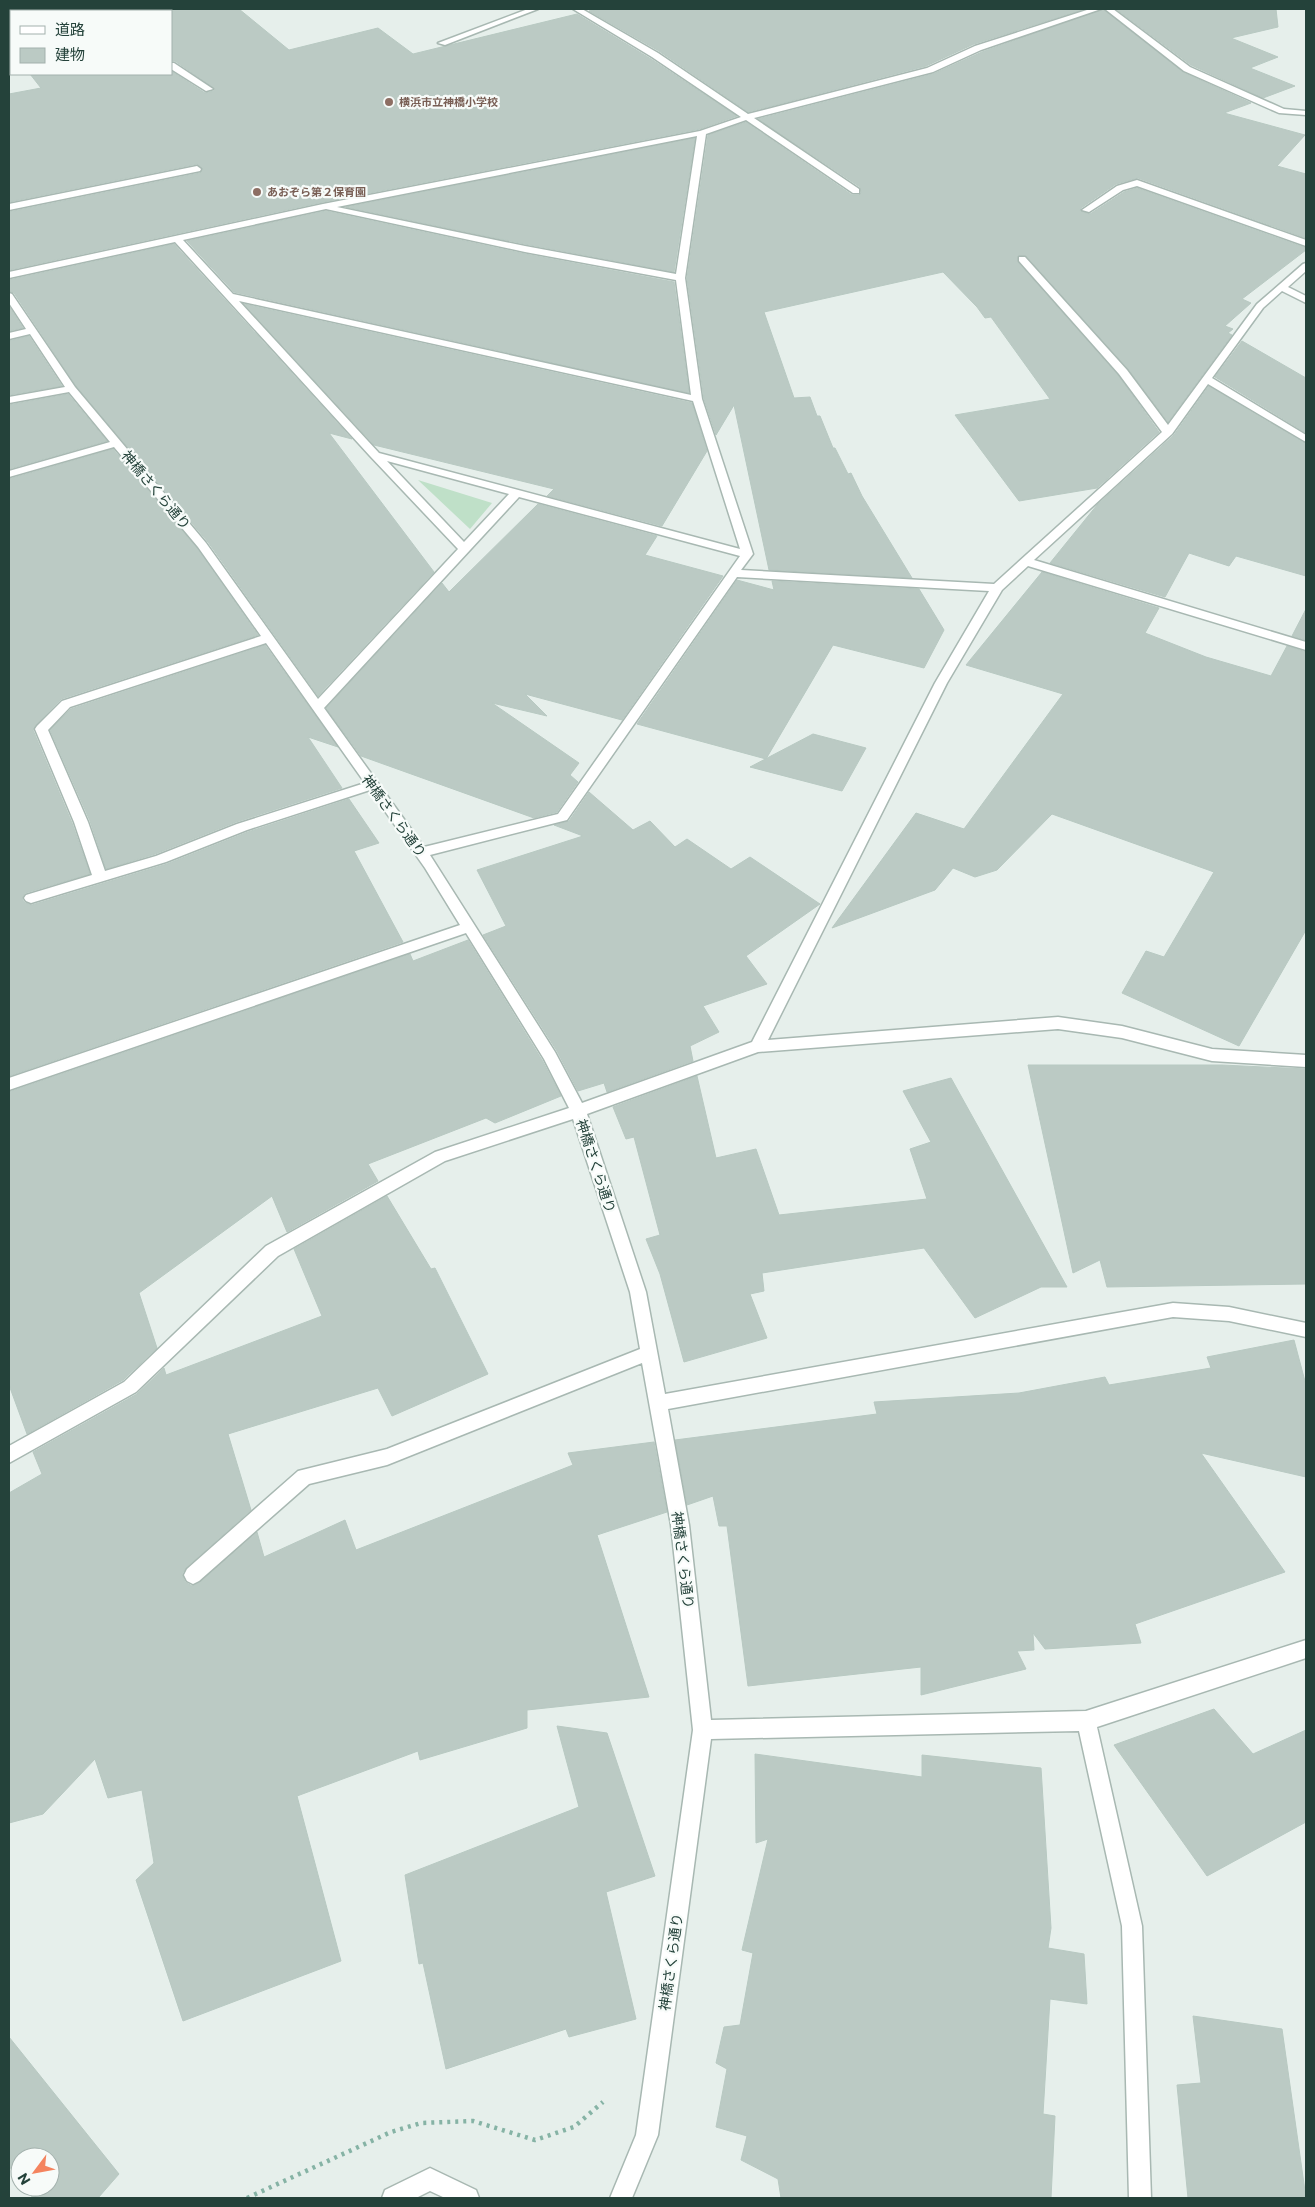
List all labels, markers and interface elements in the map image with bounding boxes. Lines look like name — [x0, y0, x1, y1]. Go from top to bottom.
legend — [10, 10, 172, 75]
text: 道路 — [55, 20, 85, 38]
text: 建物 — [55, 45, 85, 63]
place label: 横浜市立神橋小学校 — [399, 95, 498, 108]
marker: 横浜市立神橋小学校 — [383, 96, 395, 108]
place label: あおぞら第２保育園 — [267, 185, 366, 198]
marker: あおぞら第２保育園 — [251, 186, 263, 198]
street label: 神橋さくら通り — [118, 447, 194, 533]
street label: 神橋さくら通り — [359, 771, 430, 860]
street label: 神橋さくら通り — [573, 1117, 620, 1215]
street label: 神橋さくら通り — [669, 1510, 698, 1610]
street label: 神橋さくら通り — [655, 1912, 686, 2012]
north arrow — [10, 2147, 60, 2197]
text: N — [14, 2170, 34, 2188]

